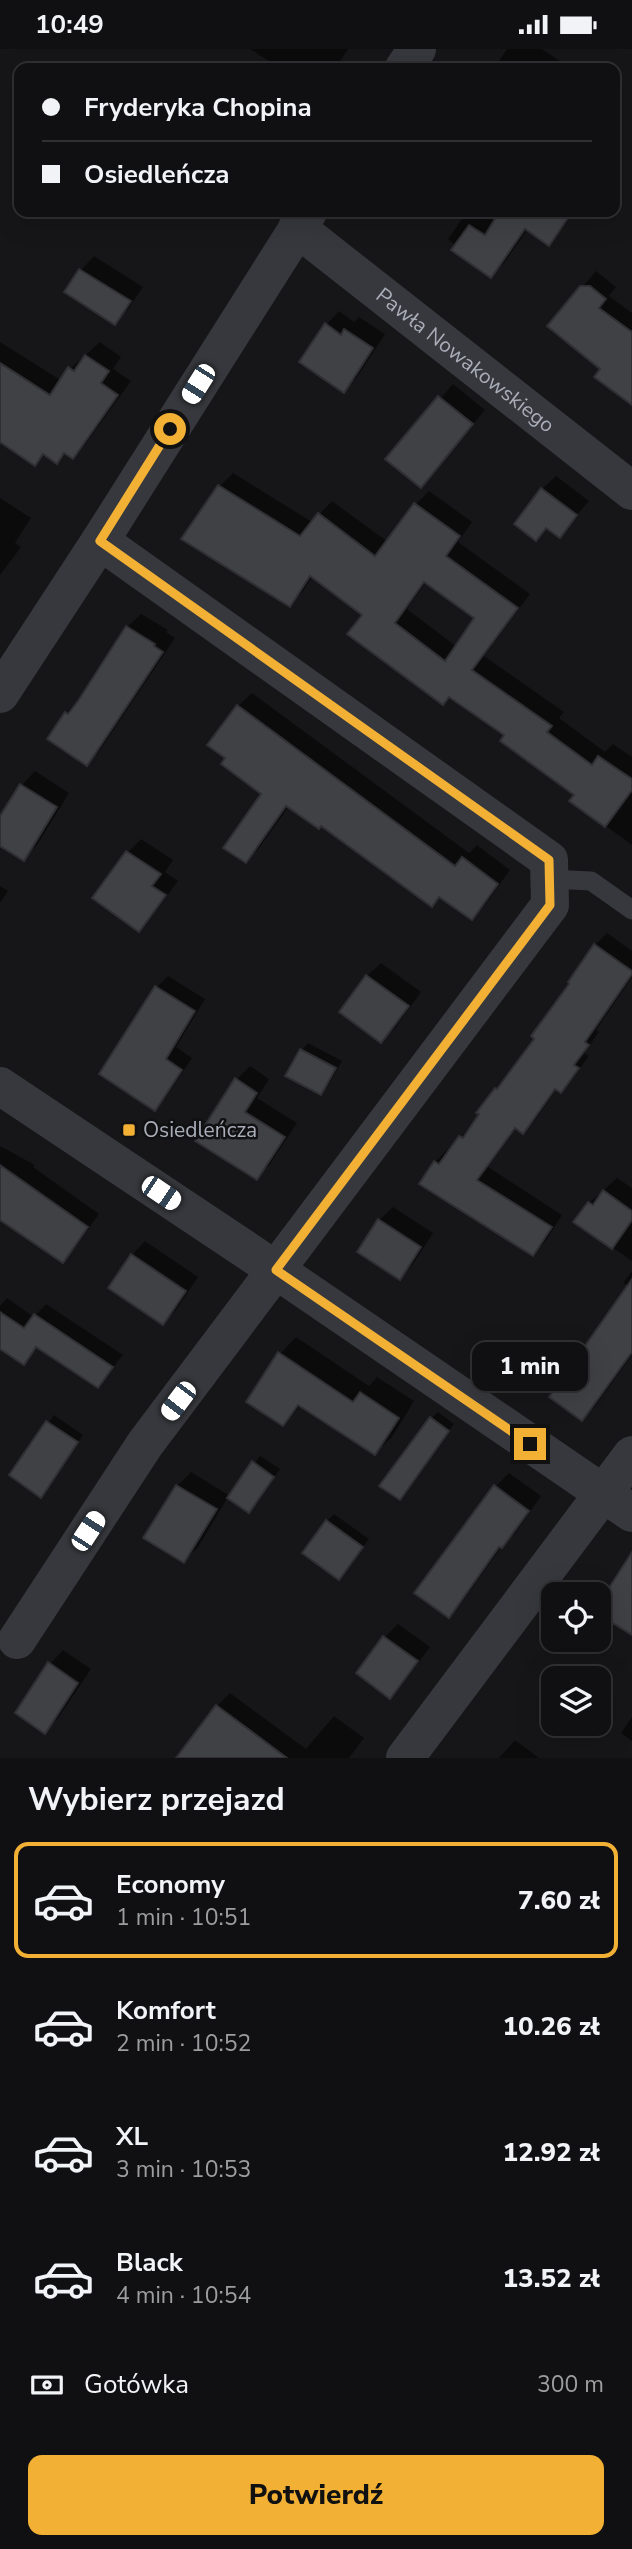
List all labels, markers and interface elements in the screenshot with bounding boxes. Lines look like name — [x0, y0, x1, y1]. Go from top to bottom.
text: 10:49 — [35, 7, 104, 42]
text: Fryderyka Chopina — [84, 90, 312, 125]
text: Osiedleńcza — [84, 157, 230, 192]
street label: Pawła Nowakowskiego — [370, 281, 560, 439]
car — [178, 361, 219, 407]
route start — [154, 413, 186, 445]
place label: Osiedleńcza — [143, 1116, 257, 1144]
marker: Osiedleńcza — [121, 1122, 137, 1138]
car — [138, 1173, 185, 1213]
callout: 1 min — [472, 1343, 588, 1391]
text: 1 min — [500, 1351, 560, 1382]
car — [157, 1378, 200, 1424]
route end — [514, 1428, 546, 1460]
car — [68, 1508, 109, 1554]
map controls — [541, 1582, 611, 1736]
button: locate — [541, 1582, 611, 1652]
button: layers — [541, 1666, 611, 1736]
text: Wybierz przejazd — [28, 1778, 285, 1821]
text: Economy — [116, 1867, 225, 1902]
icon: car — [32, 1869, 95, 1932]
text: 7.60 zł — [518, 1883, 600, 1918]
text: 1 min · 10:51 — [116, 1902, 251, 1933]
text: Komfort — [116, 1993, 216, 2028]
icon: car — [32, 1995, 95, 2058]
text: 10.26 zł — [502, 2009, 600, 2044]
text: 2 min · 10:52 — [116, 2028, 251, 2059]
text: XL — [116, 2119, 148, 2154]
icon: car — [32, 2121, 95, 2184]
text: 12.92 zł — [502, 2135, 600, 2170]
text: 3 min · 10:53 — [116, 2154, 251, 2185]
text: Black — [116, 2245, 183, 2280]
icon: car — [32, 2247, 95, 2310]
text: 13.52 zł — [502, 2261, 600, 2296]
text: 4 min · 10:54 — [116, 2280, 251, 2311]
icon: cash — [28, 2366, 66, 2404]
text: Gotówka — [84, 2367, 189, 2402]
text: 300 m — [537, 2369, 604, 2400]
button: Potwierdź — [28, 2455, 604, 2535]

